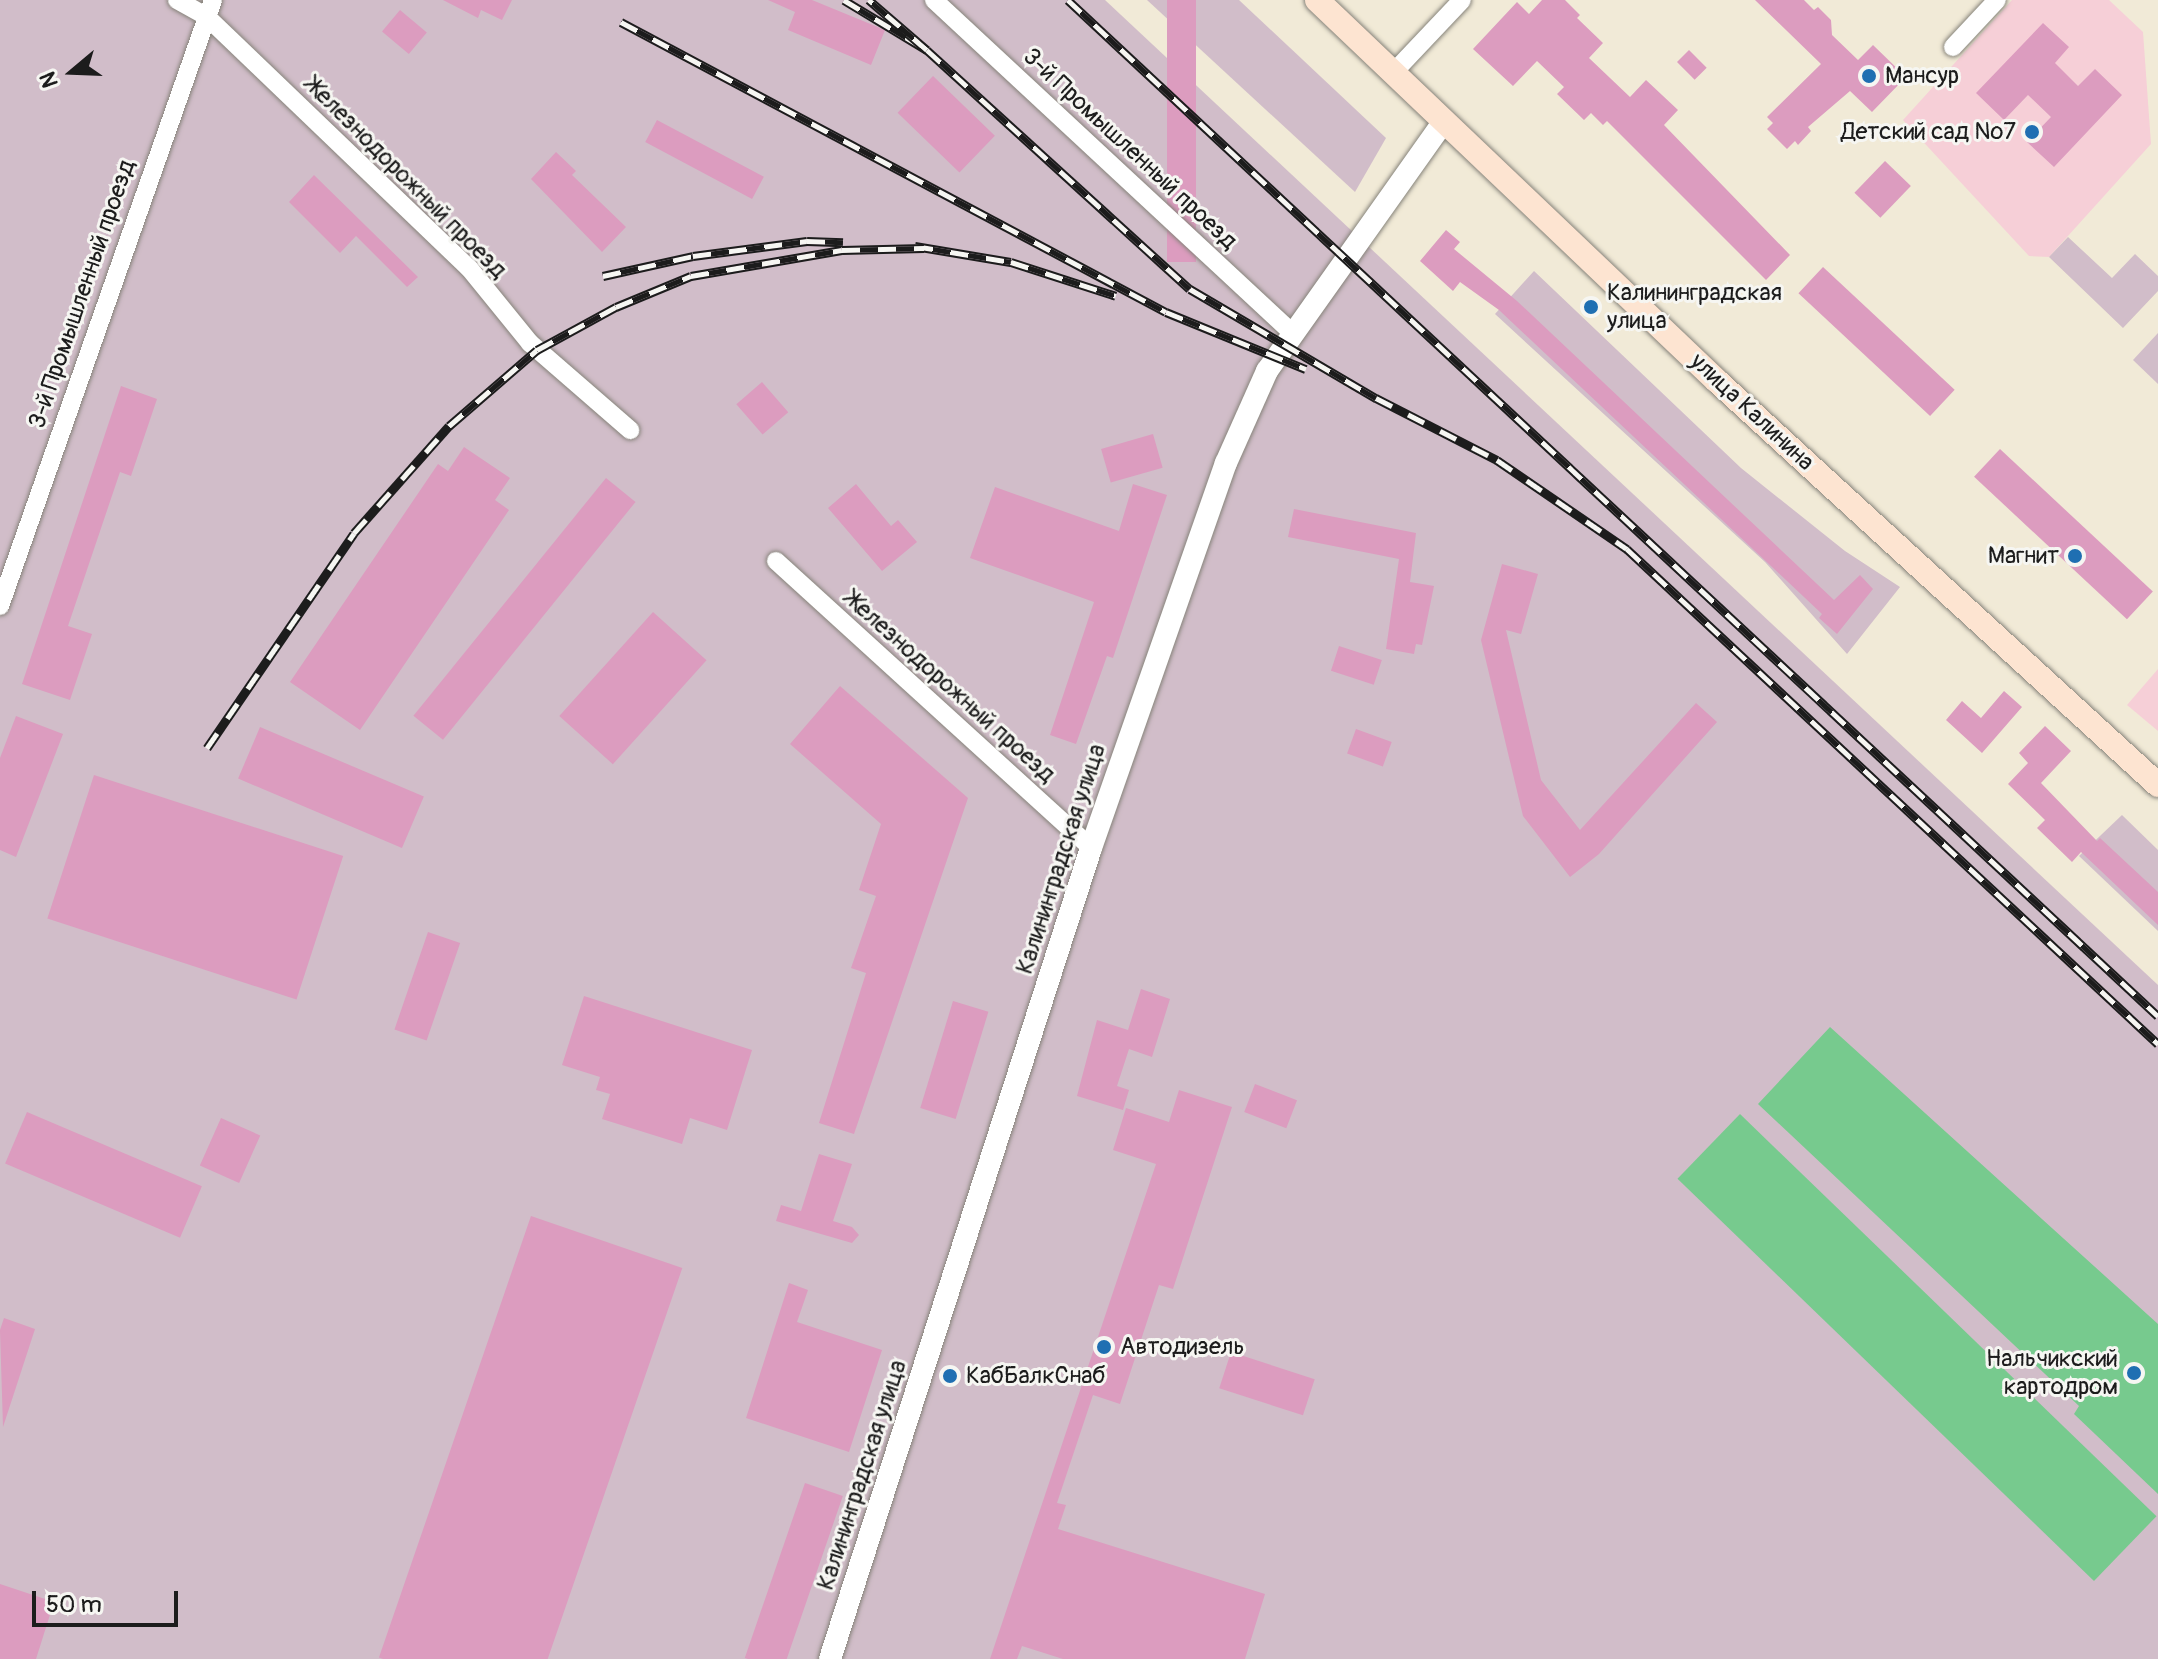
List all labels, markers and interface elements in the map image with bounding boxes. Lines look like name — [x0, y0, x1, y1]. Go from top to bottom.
north arrow — [32, 32, 112, 112]
street label: 3-й Промышленный проезд — [1017, 42, 1243, 256]
place label: Мансур — [1885, 62, 1959, 90]
marker: Мансур — [1860, 67, 1878, 85]
text: N — [34, 68, 65, 91]
street label: Железнодорожный проезд — [300, 72, 512, 284]
place label: Детский сад №7 — [1841, 118, 2016, 146]
marker: Детский сад №7 — [2023, 123, 2041, 141]
street label: 3-й Промышленный проезд — [22, 156, 142, 432]
place label: Калининградская улица — [1607, 279, 1782, 335]
marker: Калининградская улица — [1582, 298, 1600, 316]
street label: улица Калинина — [1684, 347, 1820, 477]
place label: Магнит — [1988, 542, 2059, 570]
marker: Магнит — [2066, 547, 2084, 565]
street label: Железнодорожный проезд — [839, 585, 1061, 789]
street label: Калининградская улица — [1010, 740, 1112, 978]
place label: Автодизель — [1120, 1333, 1244, 1361]
marker: Автодизель — [1095, 1338, 1113, 1356]
place label: Нальчикский картодром — [1986, 1345, 2118, 1401]
street label: Калининградская улица — [811, 1356, 913, 1594]
place label: КабБалкСнаб — [966, 1362, 1106, 1390]
marker: Нальчикский картодром — [2125, 1364, 2143, 1382]
marker: КабБалкСнаб — [941, 1367, 959, 1385]
scale bar — [36, 1575, 182, 1625]
text: 50 m — [46, 1590, 102, 1619]

